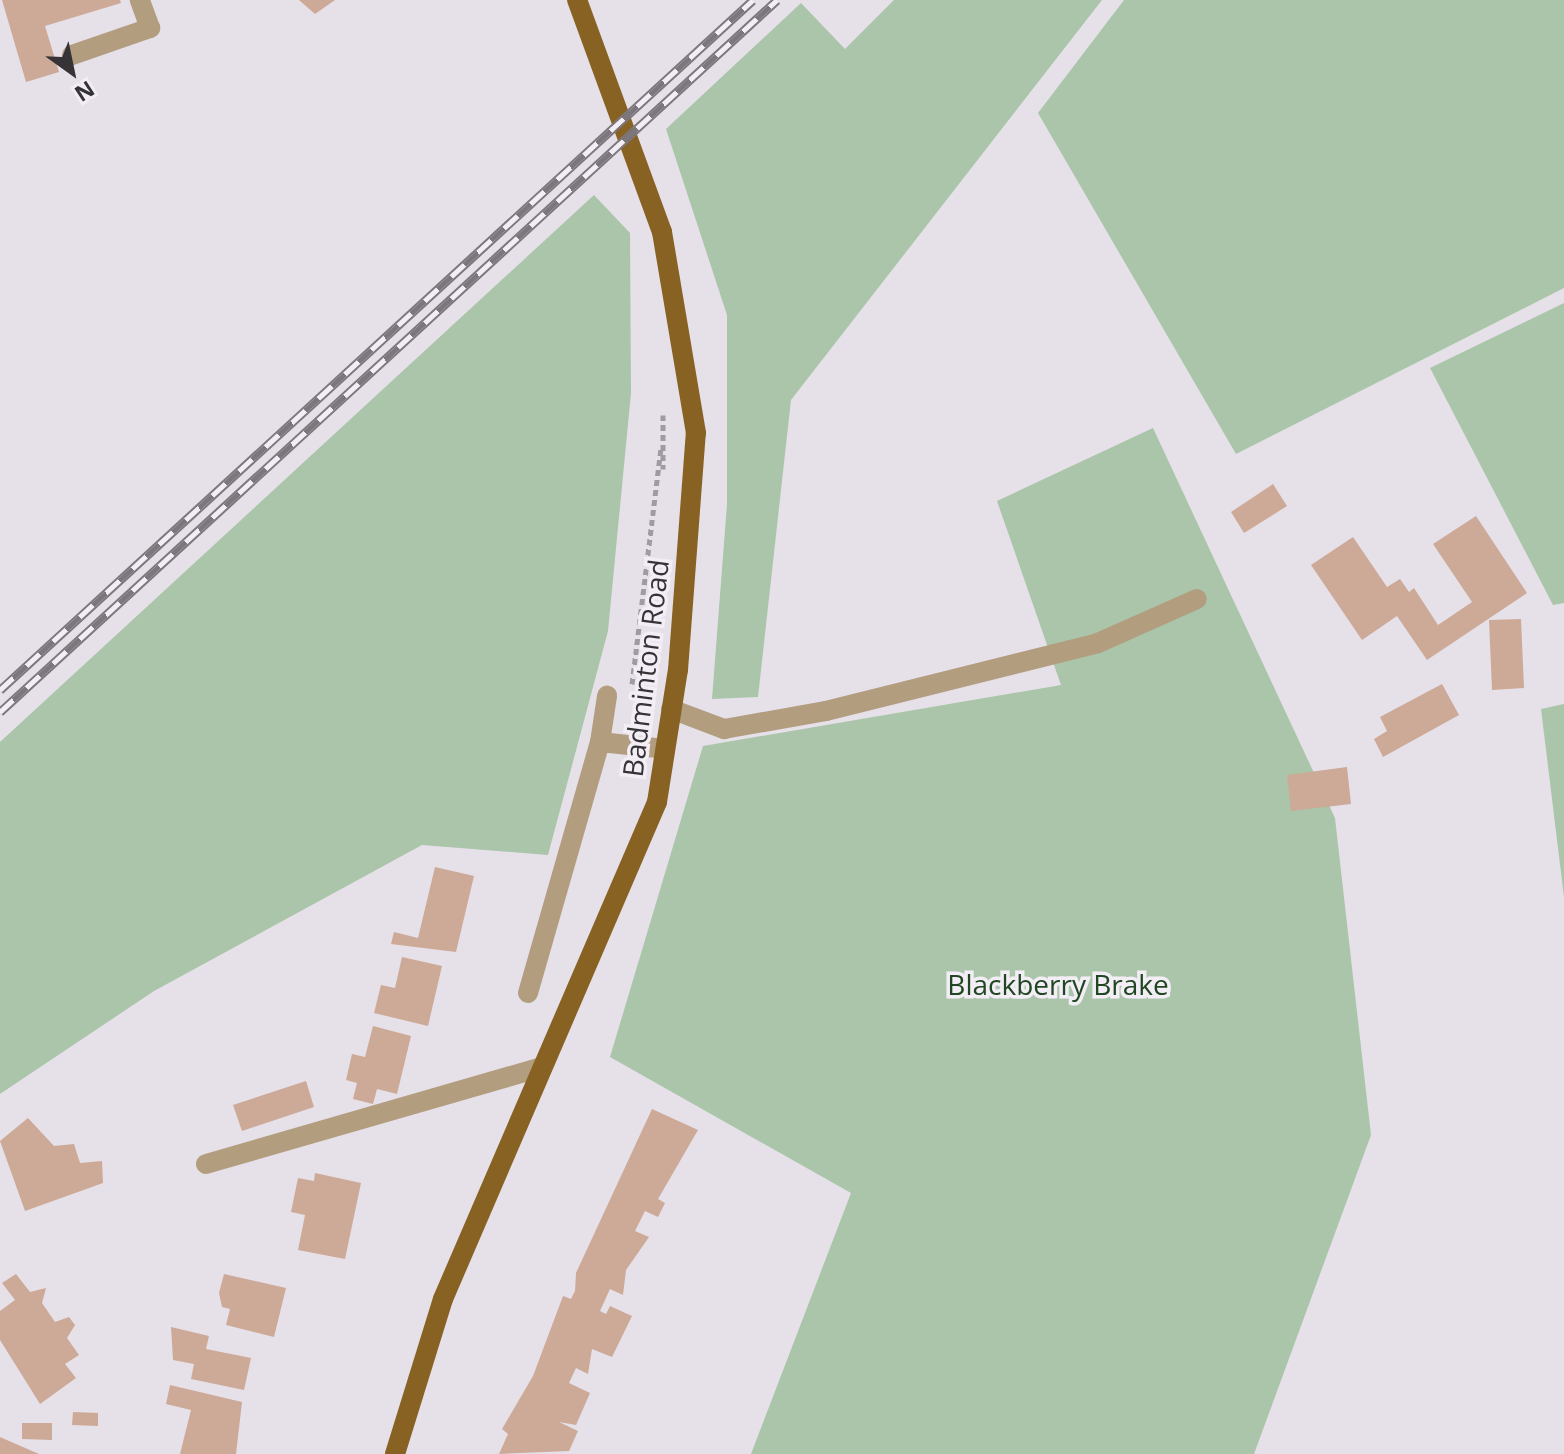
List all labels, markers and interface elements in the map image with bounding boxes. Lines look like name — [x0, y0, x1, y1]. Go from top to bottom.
north arrow — [32, 32, 112, 112]
text: N — [69, 75, 101, 110]
street label: Badminton Road — [615, 557, 675, 779]
park label: Blackberry Brake — [947, 967, 1169, 1001]

